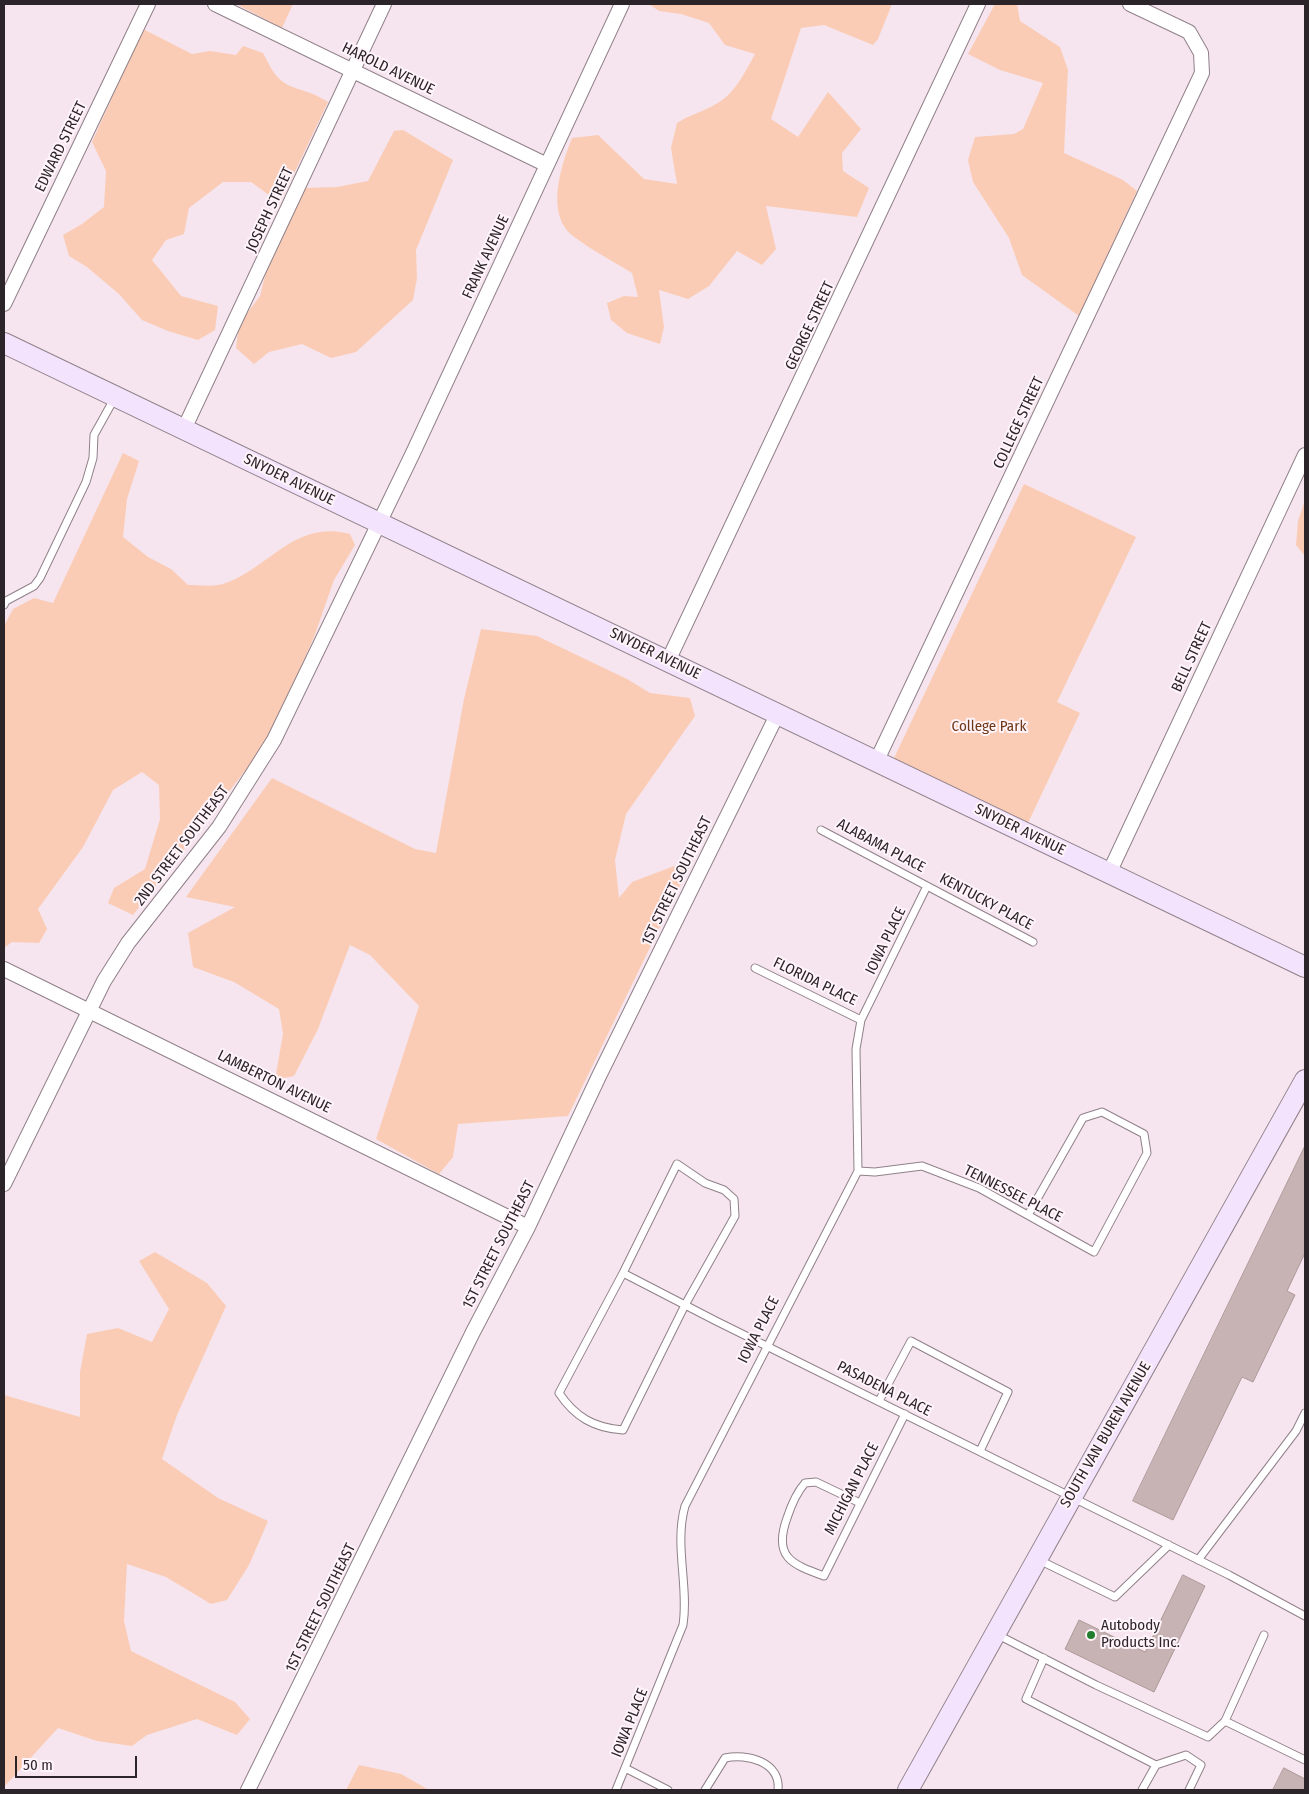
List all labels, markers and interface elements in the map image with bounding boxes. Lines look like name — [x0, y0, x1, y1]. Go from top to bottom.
street label: HAROLD AVENUE — [339, 39, 437, 99]
street label: EDWARD STREET — [31, 99, 91, 195]
street label: JOSEPH STREET — [242, 165, 298, 255]
street label: FRANK AVENUE — [459, 212, 513, 302]
street label: GEORGE STREET — [782, 279, 838, 373]
street label: COLLEGE STREET — [990, 374, 1048, 472]
street label: SNYDER AVENUE — [241, 450, 337, 510]
street label: BELL STREET — [1168, 619, 1216, 695]
street label: SNYDER AVENUE — [607, 624, 703, 684]
park label: College Park — [952, 718, 1026, 736]
street label: 2ND STREET SOUTHEAST — [131, 783, 233, 909]
street label: SNYDER AVENUE — [972, 800, 1068, 860]
street label: 1ST STREET SOUTHEAST — [638, 814, 716, 948]
street label: ALABAMA PLACE — [834, 815, 928, 877]
street label: KENTUCKY PLACE — [936, 870, 1036, 934]
street label: IOWA PLACE — [862, 904, 910, 978]
street label: FLORIDA PLACE — [770, 954, 860, 1010]
street label: LAMBERTON AVENUE — [214, 1047, 334, 1117]
street label: TENNESSEE PLACE — [961, 1161, 1065, 1227]
street label: 1ST STREET SOUTHEAST — [459, 1178, 539, 1312]
street label: IOWA PLACE — [734, 1293, 784, 1367]
street label: PASADENA PLACE — [834, 1358, 934, 1420]
street label: SOUTH VAN BUREN AVENUE — [1057, 1359, 1155, 1511]
street label: MICHIGAN PLACE — [821, 1440, 883, 1538]
street label: 1ST STREET SOUTHEAST — [282, 1541, 360, 1675]
place label: Autobody Products Inc. — [1101, 1617, 1180, 1652]
marker: Autobody Products Inc. — [1085, 1629, 1097, 1641]
street label: IOWA PLACE — [608, 1686, 652, 1760]
scale bar — [18, 1746, 140, 1778]
text: 50 m — [23, 1756, 53, 1774]

